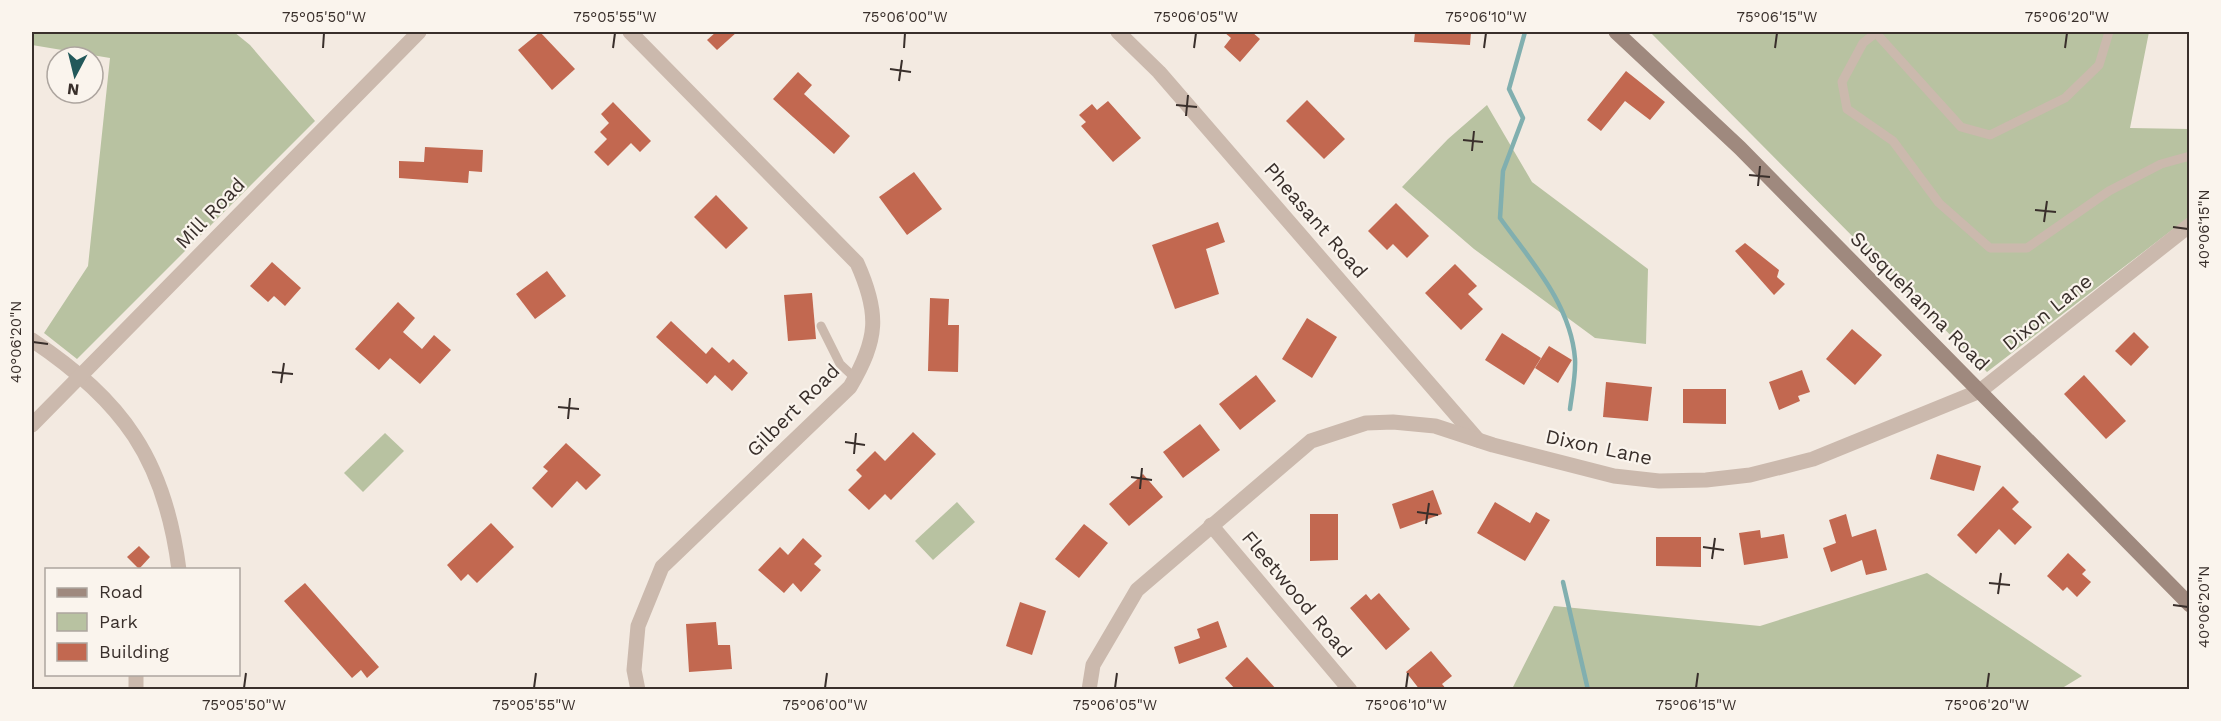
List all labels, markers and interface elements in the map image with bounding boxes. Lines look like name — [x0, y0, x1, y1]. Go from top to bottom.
text: 75°05'50"W — [282, 8, 366, 26]
text: 75°05'55"W — [573, 8, 657, 26]
text: 75°06'00"W — [862, 8, 948, 26]
text: 75°06'05"W — [1154, 8, 1238, 26]
text: 75°06'10"W — [1445, 8, 1527, 26]
text: 75°06'15"W — [1736, 8, 1818, 26]
text: 75°06'20"W — [2025, 8, 2109, 26]
north arrow — [45, 45, 105, 105]
text: N — [66, 79, 80, 100]
street label: Pheasant Road — [1259, 157, 1373, 283]
street label: Mill Road — [170, 172, 250, 254]
text: 40°06'15"N — [2195, 190, 2213, 269]
street label: Susquehanna Road — [1845, 226, 1995, 376]
street label: Dixon Lane — [1997, 269, 2097, 355]
text: 40°06'20"N — [7, 301, 25, 383]
street label: Gilbert Road — [742, 359, 844, 461]
street label: Dixon Lane — [1544, 424, 1654, 470]
street label: Fleetwood Road — [1237, 526, 1357, 662]
text: 40°06'20"N — [2195, 566, 2213, 648]
legend — [45, 568, 240, 676]
text: Road — [99, 581, 143, 602]
text: Park — [99, 611, 138, 632]
text: Building — [99, 641, 169, 662]
text: 75°05'50"W — [202, 696, 286, 714]
text: 75°05'55"W — [492, 696, 576, 714]
text: 75°06'00"W — [782, 696, 868, 714]
text: 75°06'05"W — [1073, 696, 1157, 714]
text: 75°06'10"W — [1365, 696, 1447, 714]
text: 75°06'15"W — [1655, 696, 1737, 714]
text: 75°06'20"W — [1945, 696, 2029, 714]

